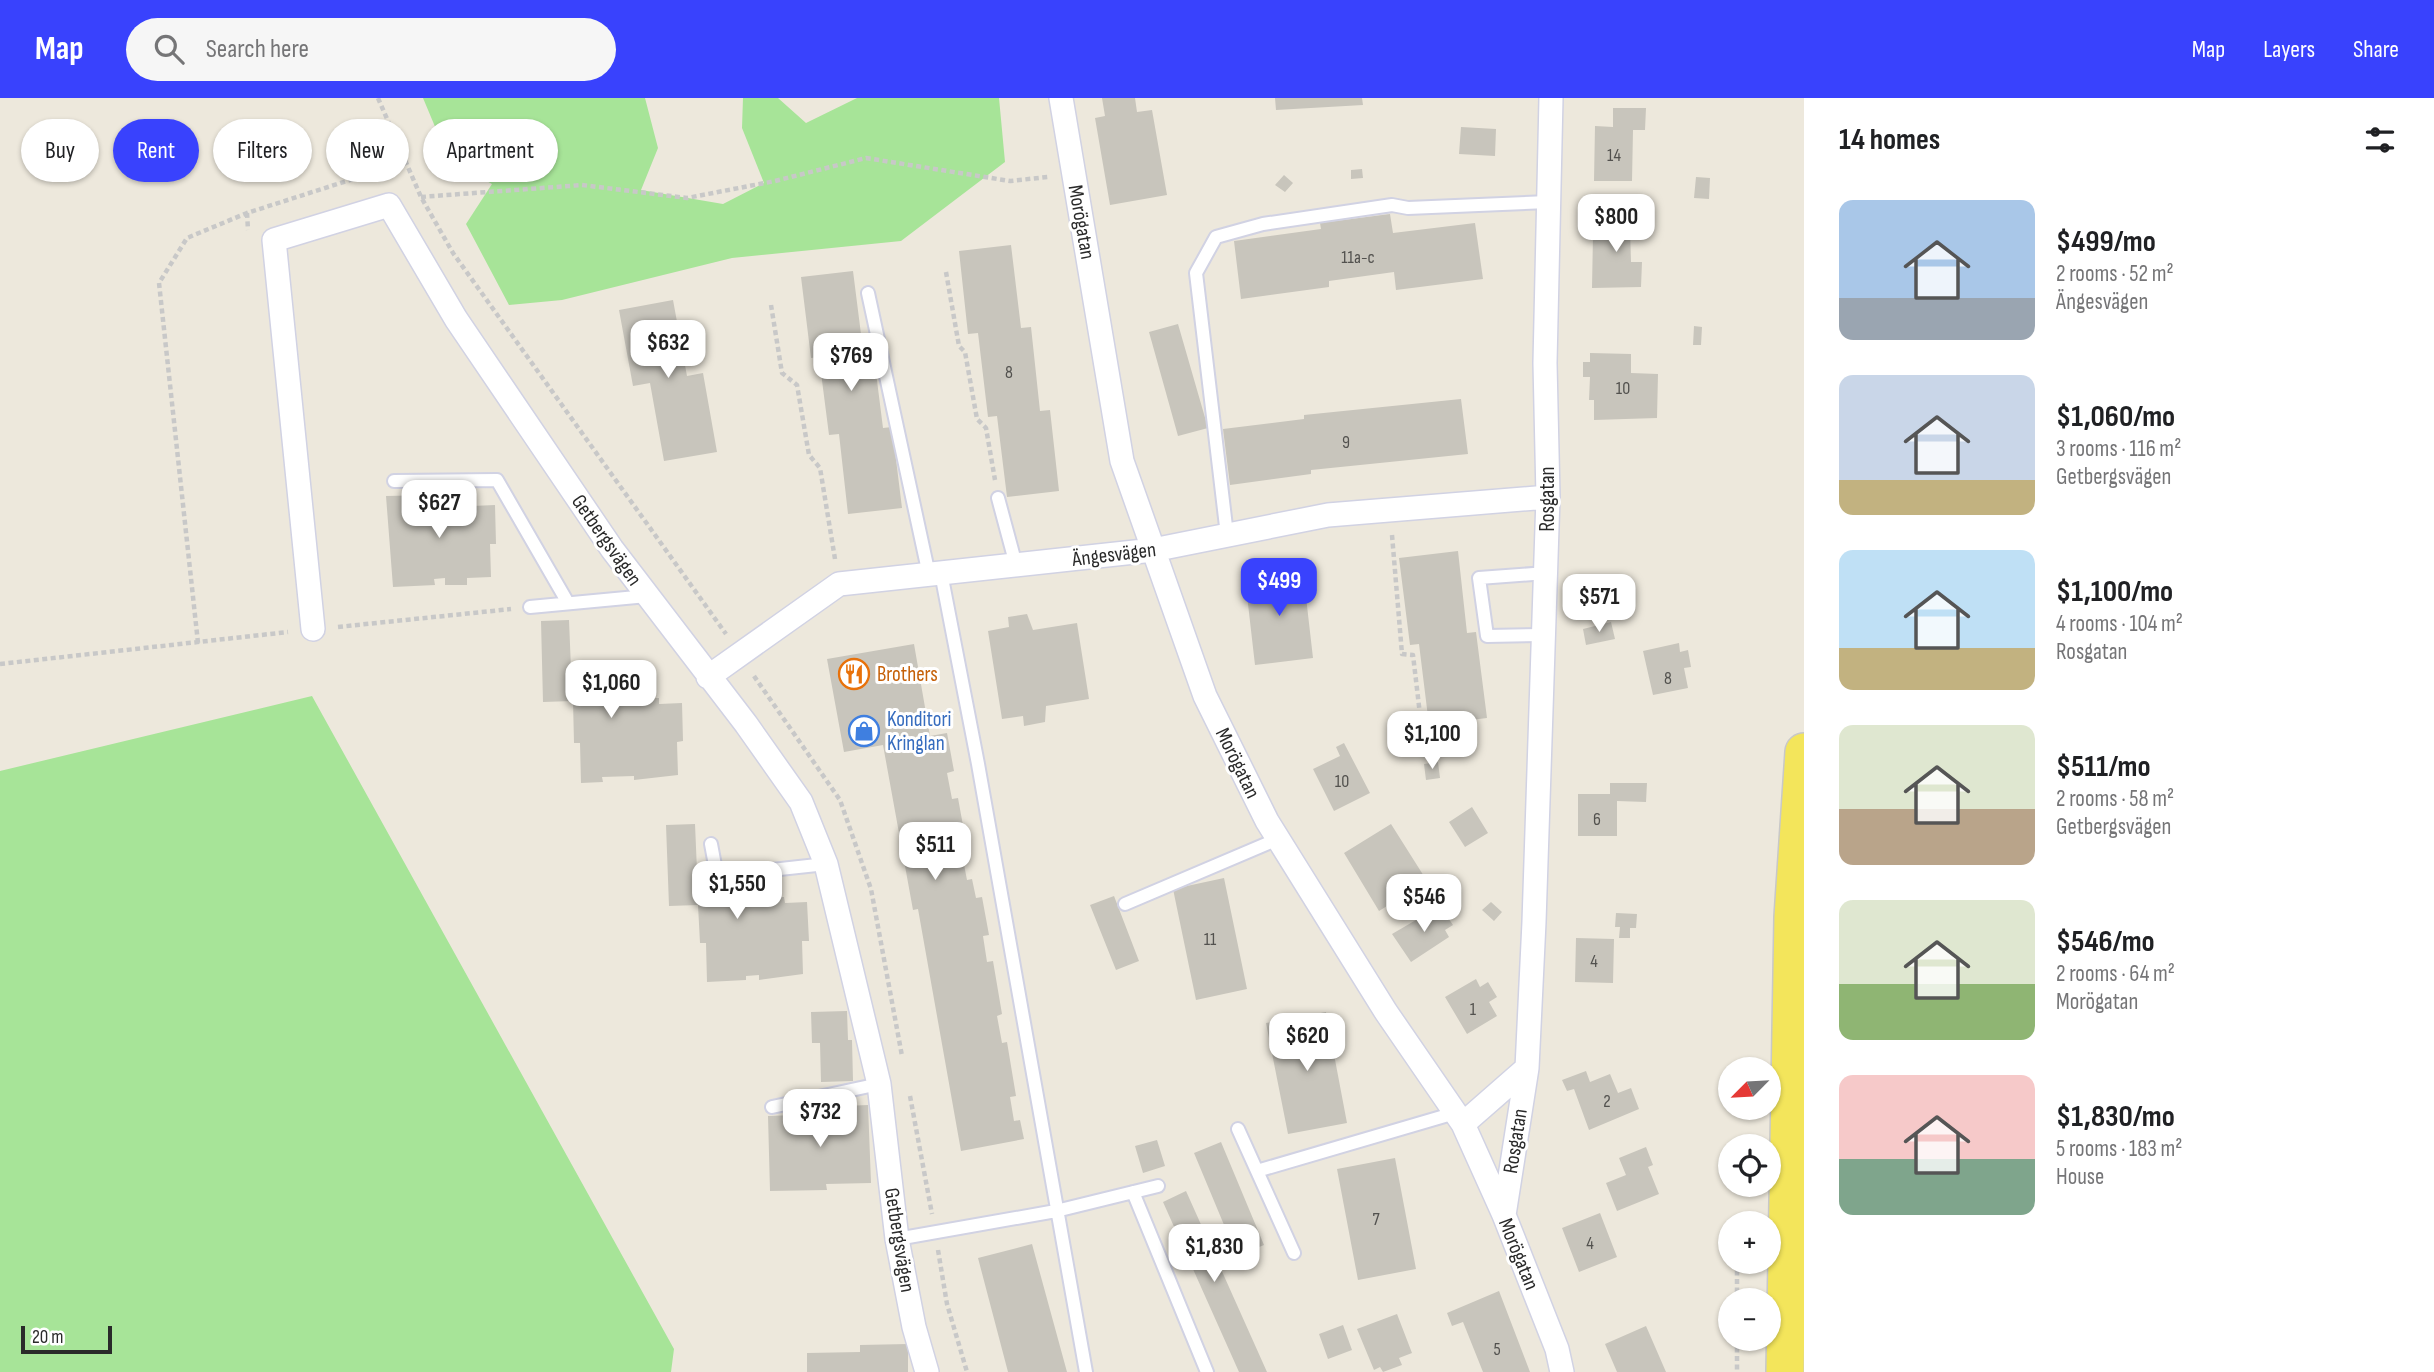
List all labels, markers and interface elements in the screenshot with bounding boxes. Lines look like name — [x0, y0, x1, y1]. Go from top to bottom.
search box — [126, 18, 616, 81]
text: Map — [35, 29, 84, 69]
icon: search — [150, 30, 188, 68]
text: Search here — [206, 34, 309, 65]
text: Map — [2192, 35, 2225, 64]
text: Layers — [2263, 35, 2315, 64]
text: Share — [2353, 35, 2399, 64]
chip: Buy — [21, 119, 99, 182]
chip: Rent — [113, 119, 199, 182]
chip: Filters — [213, 119, 312, 182]
chip: New — [326, 119, 409, 182]
chip: Apartment — [423, 119, 558, 182]
icon: filters — [2361, 121, 2399, 159]
text: 14 homes — [1839, 122, 1940, 158]
house number: 14 — [1607, 145, 1621, 166]
street label: Morögatan — [1063, 183, 1100, 261]
pin: $800 — [1575, 194, 1657, 254]
text: $800 — [1594, 203, 1638, 231]
text: $499/mo — [2056, 224, 2156, 260]
icon: home — [1895, 228, 1979, 312]
house number: 11a-c — [1341, 247, 1375, 268]
text: 2 rooms · 52 m² — [2056, 260, 2174, 288]
text: Ängesvägen — [2056, 288, 2148, 316]
pin: $632 — [627, 320, 709, 380]
text: $632 — [647, 329, 689, 357]
pin: $769 — [810, 334, 892, 393]
text: $769 — [829, 342, 873, 370]
house number: 8 — [1005, 362, 1013, 383]
house number: 10 — [1616, 378, 1630, 399]
text: $1,060/mo — [2056, 399, 2175, 435]
icon: home — [1895, 403, 1979, 487]
house number: 9 — [1342, 432, 1350, 453]
text: 3 rooms · 116 m² — [2056, 435, 2181, 463]
text: Getbergsvägen — [2056, 463, 2171, 491]
street label: Rosgatan — [1535, 466, 1560, 532]
pin: $627 — [398, 480, 480, 540]
text: $627 — [418, 489, 460, 517]
street label: Getbergsvägen — [566, 490, 647, 591]
street label: Ängesvägen — [1070, 537, 1157, 572]
pin: $499 — [1238, 559, 1320, 618]
text: $499 — [1257, 567, 1301, 595]
pin: $571 — [1558, 574, 1640, 634]
text: $1,100/mo — [2056, 574, 2173, 610]
icon: home — [1895, 578, 1979, 662]
text: $571 — [1579, 583, 1619, 611]
text: 4 rooms · 104 m² — [2056, 610, 2183, 638]
text: Rosgatan — [2056, 638, 2127, 666]
restaurant icon: Brothers — [837, 657, 871, 691]
pin: $1,060 — [554, 660, 668, 720]
place label: Brothers — [877, 662, 938, 687]
house number: 8 — [1664, 668, 1672, 689]
text: $1,060 — [581, 669, 641, 697]
place label: Konditori Kringlan — [887, 707, 951, 756]
pin: $1,100 — [1375, 712, 1489, 771]
shop icon: Konditori Kringlan — [847, 714, 881, 748]
text: $1,100 — [1403, 720, 1461, 748]
street label: Morögatan — [1210, 724, 1265, 802]
text: $511/mo — [2056, 749, 2151, 785]
icon: home — [1895, 753, 1979, 837]
house number: 10 — [1335, 771, 1349, 792]
text: 2 rooms · 58 m² — [2056, 785, 2174, 813]
house number: 6 — [1593, 809, 1601, 830]
text: Getbergsvägen — [2056, 813, 2171, 841]
pin: $511 — [894, 822, 976, 882]
text: $511 — [915, 831, 955, 859]
pin: $1,550 — [680, 862, 794, 921]
text: $1,550 — [708, 870, 766, 898]
pin: $546 — [1383, 874, 1465, 934]
text: $546 — [1402, 883, 1446, 911]
text: $546/mo — [2056, 924, 2155, 960]
icon: home — [1895, 928, 1979, 1012]
house number: 11 — [1204, 929, 1217, 950]
house number: 4 — [1590, 951, 1598, 972]
text: 2 rooms · 64 m² — [2056, 960, 2175, 988]
text: Morögatan — [2056, 988, 2138, 1016]
house number: 1 — [1470, 999, 1477, 1020]
pin: $620 — [1266, 1014, 1348, 1073]
text: $620 — [1285, 1022, 1329, 1050]
north arrow — [1718, 1057, 1782, 1120]
map controls — [1718, 1057, 1781, 1351]
pin: $732 — [779, 1090, 861, 1149]
house number: 2 — [1603, 1091, 1611, 1112]
text: $732 — [799, 1098, 841, 1126]
text: $1,830/mo — [2056, 1099, 2175, 1135]
icon: home — [1895, 1103, 1979, 1187]
street label: Rosgatan — [1498, 1107, 1533, 1175]
button: locate — [1718, 1134, 1781, 1197]
text: 5 rooms · 183 m² — [2056, 1135, 2182, 1163]
text: House — [2056, 1163, 2104, 1191]
street label: Getbergsvägen — [879, 1186, 920, 1294]
house number: 7 — [1372, 1209, 1380, 1230]
button: + — [1718, 1211, 1781, 1274]
street label: Morögatan — [1493, 1215, 1544, 1294]
pin: $1,830 — [1157, 1224, 1271, 1284]
text: $1,830 — [1185, 1233, 1243, 1261]
house number: 4 — [1586, 1233, 1594, 1254]
button: − — [1718, 1288, 1781, 1351]
scale bar — [21, 1323, 112, 1355]
text: 20 m — [32, 1326, 64, 1349]
house number: 5 — [1493, 1339, 1501, 1360]

